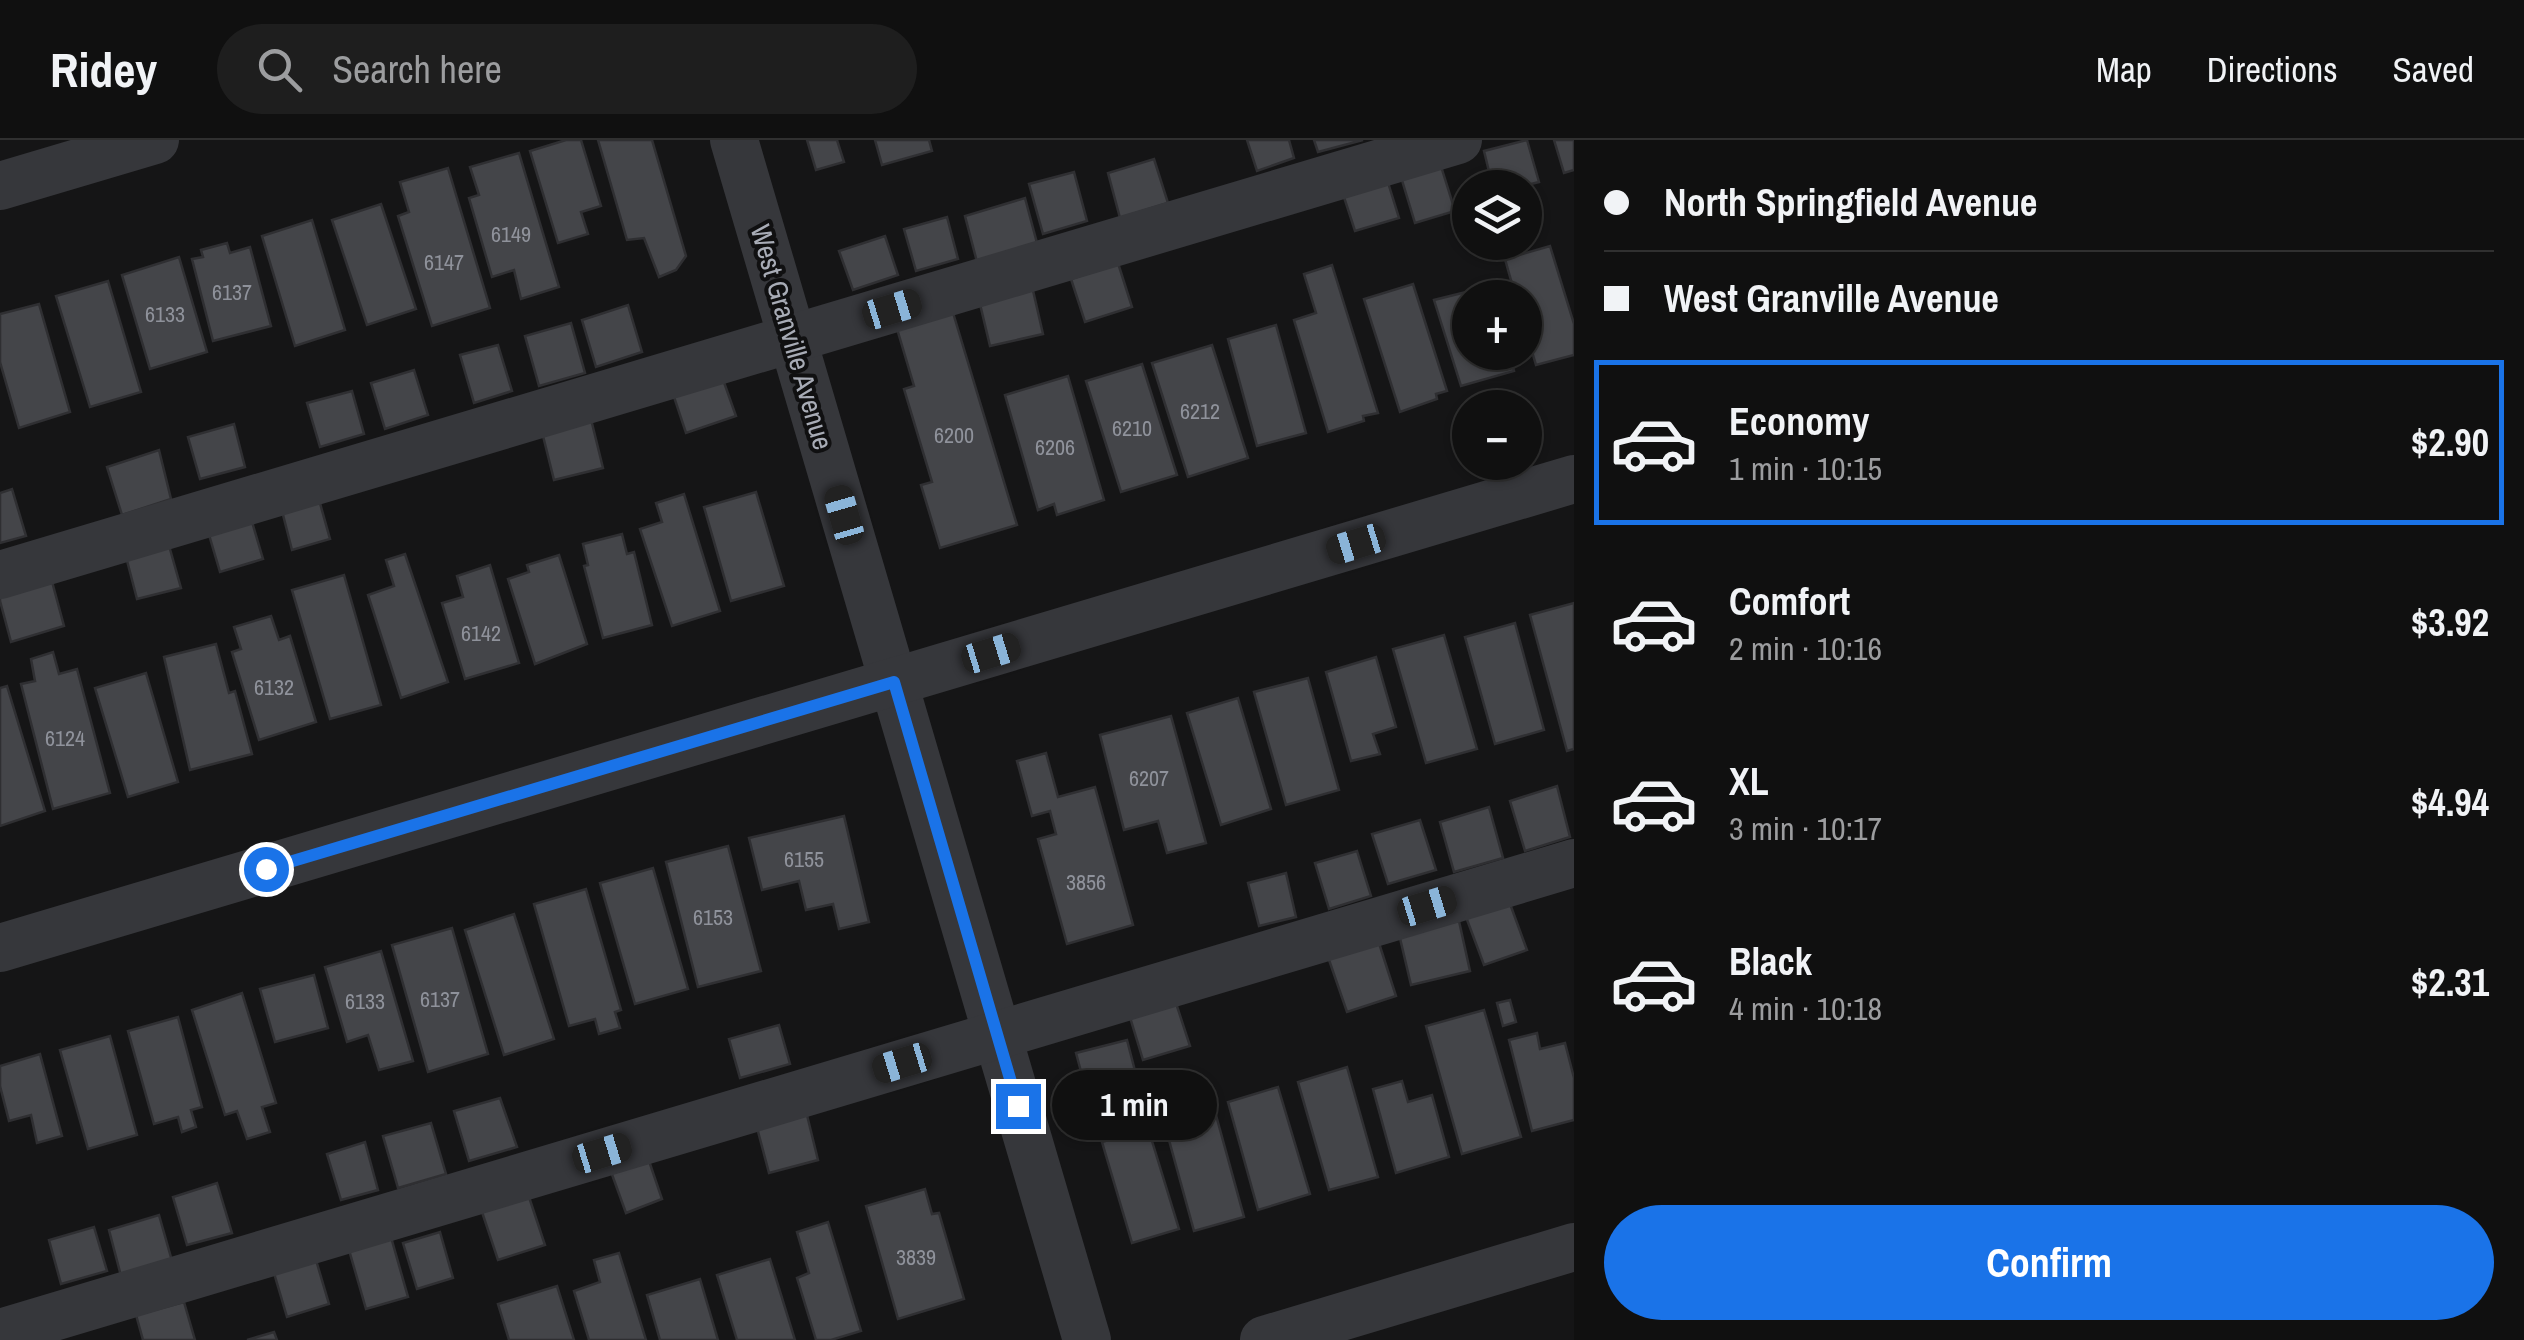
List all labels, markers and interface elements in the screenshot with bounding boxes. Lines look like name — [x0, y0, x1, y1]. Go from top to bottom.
search box — [217, 24, 917, 114]
text: Ridey — [50, 37, 157, 102]
icon: search — [252, 42, 307, 97]
text: Search here — [332, 44, 502, 95]
text: Map — [2096, 46, 2152, 93]
text: Directions — [2207, 46, 2338, 93]
text: Saved — [2393, 46, 2474, 93]
map controls — [1452, 170, 1542, 480]
button: layers — [1452, 170, 1542, 260]
text: North Springfield Avenue — [1664, 177, 2037, 228]
house number: 6149 — [491, 219, 531, 249]
street label: West Granville Avenue — [742, 220, 842, 454]
house number: 6147 — [424, 247, 464, 277]
text: West Granville Avenue — [1664, 273, 1999, 324]
house number: 6137 — [212, 277, 252, 307]
button: + — [1452, 280, 1542, 370]
car — [859, 286, 925, 332]
house number: 6133 — [145, 299, 185, 329]
button: − — [1452, 390, 1542, 480]
house number: 6212 — [1180, 396, 1220, 426]
text: Economy — [1729, 396, 1869, 447]
icon: car — [1609, 398, 1699, 488]
house number: 6210 — [1112, 413, 1152, 443]
text: $2.90 — [2411, 417, 2489, 468]
house number: 6200 — [934, 420, 974, 450]
house number: 6206 — [1035, 432, 1075, 462]
text: 1 min · 10:15 — [1729, 447, 1882, 490]
car — [821, 482, 867, 548]
car — [1323, 521, 1389, 567]
text: Comfort — [1729, 576, 1850, 627]
icon: car — [1609, 578, 1699, 668]
text: $3.92 — [2411, 597, 2489, 648]
house number: 6142 — [461, 618, 501, 648]
text: 2 min · 10:16 — [1729, 627, 1882, 670]
car — [958, 630, 1024, 676]
house number: 6132 — [254, 672, 294, 702]
house number: 6124 — [45, 723, 85, 753]
text: XL — [1729, 756, 1769, 807]
icon: car — [1609, 758, 1699, 848]
house number: 6207 — [1129, 763, 1169, 793]
text: $4.94 — [2411, 777, 2489, 828]
text: 3 min · 10:17 — [1729, 807, 1882, 850]
house number: 6155 — [784, 844, 824, 874]
route start — [244, 847, 289, 892]
house number: 3856 — [1066, 867, 1106, 897]
car — [1394, 883, 1460, 929]
house number: 6153 — [693, 902, 733, 932]
text: Black — [1729, 936, 1812, 987]
icon: car — [1609, 938, 1699, 1028]
text: $2.31 — [2411, 957, 2489, 1008]
house number: 6137 — [420, 984, 460, 1014]
house number: 6133 — [345, 986, 385, 1016]
text: 4 min · 10:18 — [1729, 987, 1882, 1030]
car — [869, 1040, 935, 1086]
callout: 1 min — [1053, 1071, 1218, 1141]
text: 1 min — [1100, 1083, 1169, 1126]
route end — [996, 1084, 1041, 1129]
car — [569, 1130, 635, 1176]
button: Confirm — [1604, 1205, 2494, 1320]
house number: 3839 — [896, 1242, 936, 1272]

